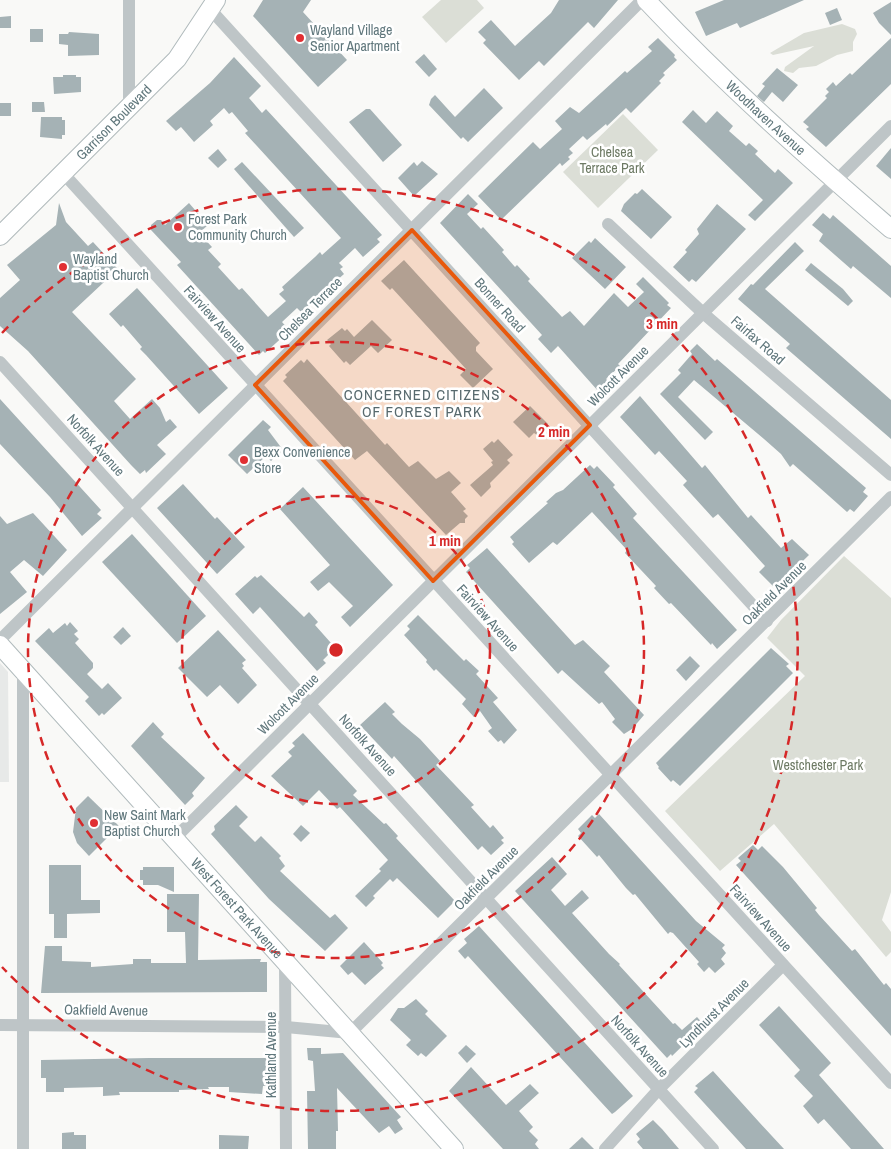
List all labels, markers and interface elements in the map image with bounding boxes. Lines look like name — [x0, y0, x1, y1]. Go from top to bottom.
place label: Wayland Village Senior Apartment — [310, 21, 399, 55]
marker: Wayland Village Senior Apartment — [294, 32, 306, 44]
street label: Woodhaven Avenue — [722, 76, 809, 159]
street label: Garrison Boulevard — [72, 81, 155, 164]
park label: Chelsea Terrace Park — [579, 143, 645, 177]
place label: Forest Park Community Church — [188, 210, 287, 244]
marker: Forest Park Community Church — [172, 221, 184, 233]
place label: Wayland Baptist Church — [73, 250, 149, 284]
marker: Wayland Baptist Church — [57, 261, 69, 273]
street label: Chelsea Terrace — [274, 273, 346, 345]
street label: Bonner Road — [471, 274, 529, 336]
street label: Fairview Avenue — [180, 281, 250, 357]
street label: Fairfax Road — [727, 312, 789, 368]
text: 3 min — [646, 313, 678, 334]
street label: Wolcott Avenue — [584, 342, 652, 410]
district label: CONCERNED CITIZENS OF FOREST PARK — [344, 384, 500, 422]
street label: Norfolk Avenue — [63, 410, 129, 480]
text: 2 min — [538, 421, 570, 442]
place label: Bexx Convenience Store — [254, 443, 350, 477]
marker: Bexx Convenience Store — [238, 454, 250, 466]
text: 1 min — [429, 530, 461, 551]
street label: Oakfield Avenue — [738, 557, 810, 629]
street label: Fairview Avenue — [453, 580, 523, 656]
centre of rings — [327, 641, 345, 659]
street label: Wolcott Avenue — [254, 670, 322, 738]
street label: Norfolk Avenue — [335, 710, 401, 780]
park label: Westchester Park — [773, 756, 863, 774]
place label: New Saint Mark Baptist Church — [104, 806, 186, 840]
marker: New Saint Mark Baptist Church — [88, 817, 100, 829]
street label: Oakfield Avenue — [450, 842, 522, 914]
street label: West Forest Park Avenue — [187, 854, 287, 962]
street label: Fairview Avenue — [726, 880, 796, 956]
street label: Lyndhurst Avenue — [675, 974, 753, 1052]
street label: Oakfield Avenue — [64, 1000, 148, 1020]
street label: Norfolk Avenue — [607, 1011, 673, 1081]
street label: Kathland Avenue — [262, 1012, 280, 1098]

